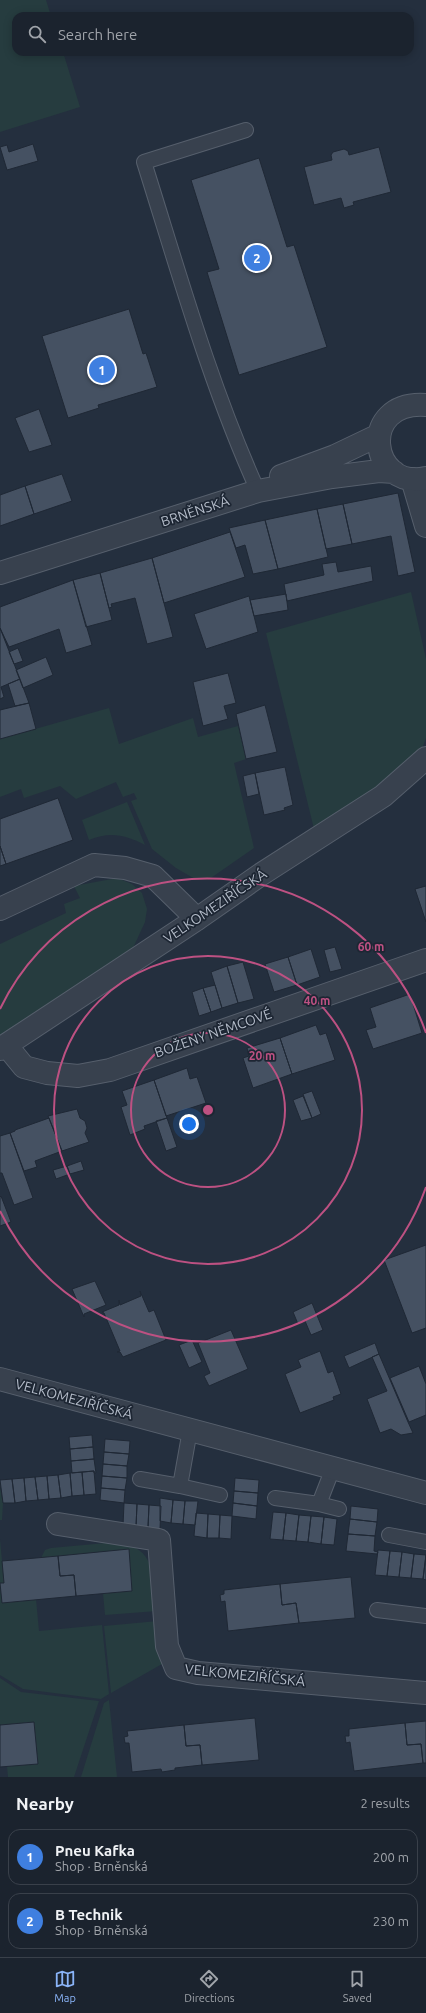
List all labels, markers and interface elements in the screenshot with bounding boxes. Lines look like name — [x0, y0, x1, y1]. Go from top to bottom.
search box — [12, 12, 414, 56]
icon: search — [26, 23, 48, 45]
text: Search here — [58, 26, 137, 43]
pin: 2 — [244, 243, 270, 273]
pin: 1 — [89, 355, 115, 385]
street label: BRNĚNSKÁ — [159, 491, 231, 530]
street label: VELKOMEZIŘÍČSKÁ — [160, 865, 270, 946]
text: 60 m — [358, 940, 384, 953]
text: 40 m — [304, 994, 330, 1007]
street label: BOŽENY NĚMCOVÉ — [152, 1004, 274, 1061]
text: 20 m — [249, 1049, 275, 1062]
centre of rings — [201, 1103, 215, 1117]
your location — [179, 1114, 199, 1134]
street label: VELKOMEZIŘÍČSKÁ — [14, 1375, 135, 1422]
street label: VELKOMEZIŘÍČSKÁ — [184, 1660, 306, 1689]
text: Nearby — [16, 1794, 74, 1813]
text: 2 results — [360, 1796, 410, 1810]
text: Pneu Kafka — [55, 1842, 135, 1859]
text: 1 — [26, 1850, 34, 1864]
text: 200 m — [373, 1850, 409, 1864]
text: Shop · Brněnská — [55, 1859, 148, 1873]
text: B Technik — [55, 1906, 123, 1923]
text: 2 — [26, 1914, 34, 1928]
text: 230 m — [373, 1914, 409, 1928]
text: Shop · Brněnská — [55, 1923, 148, 1937]
tab: Map — [54, 1968, 76, 2004]
tab: Directions — [184, 1968, 234, 2004]
tab: Saved — [343, 1968, 372, 2004]

